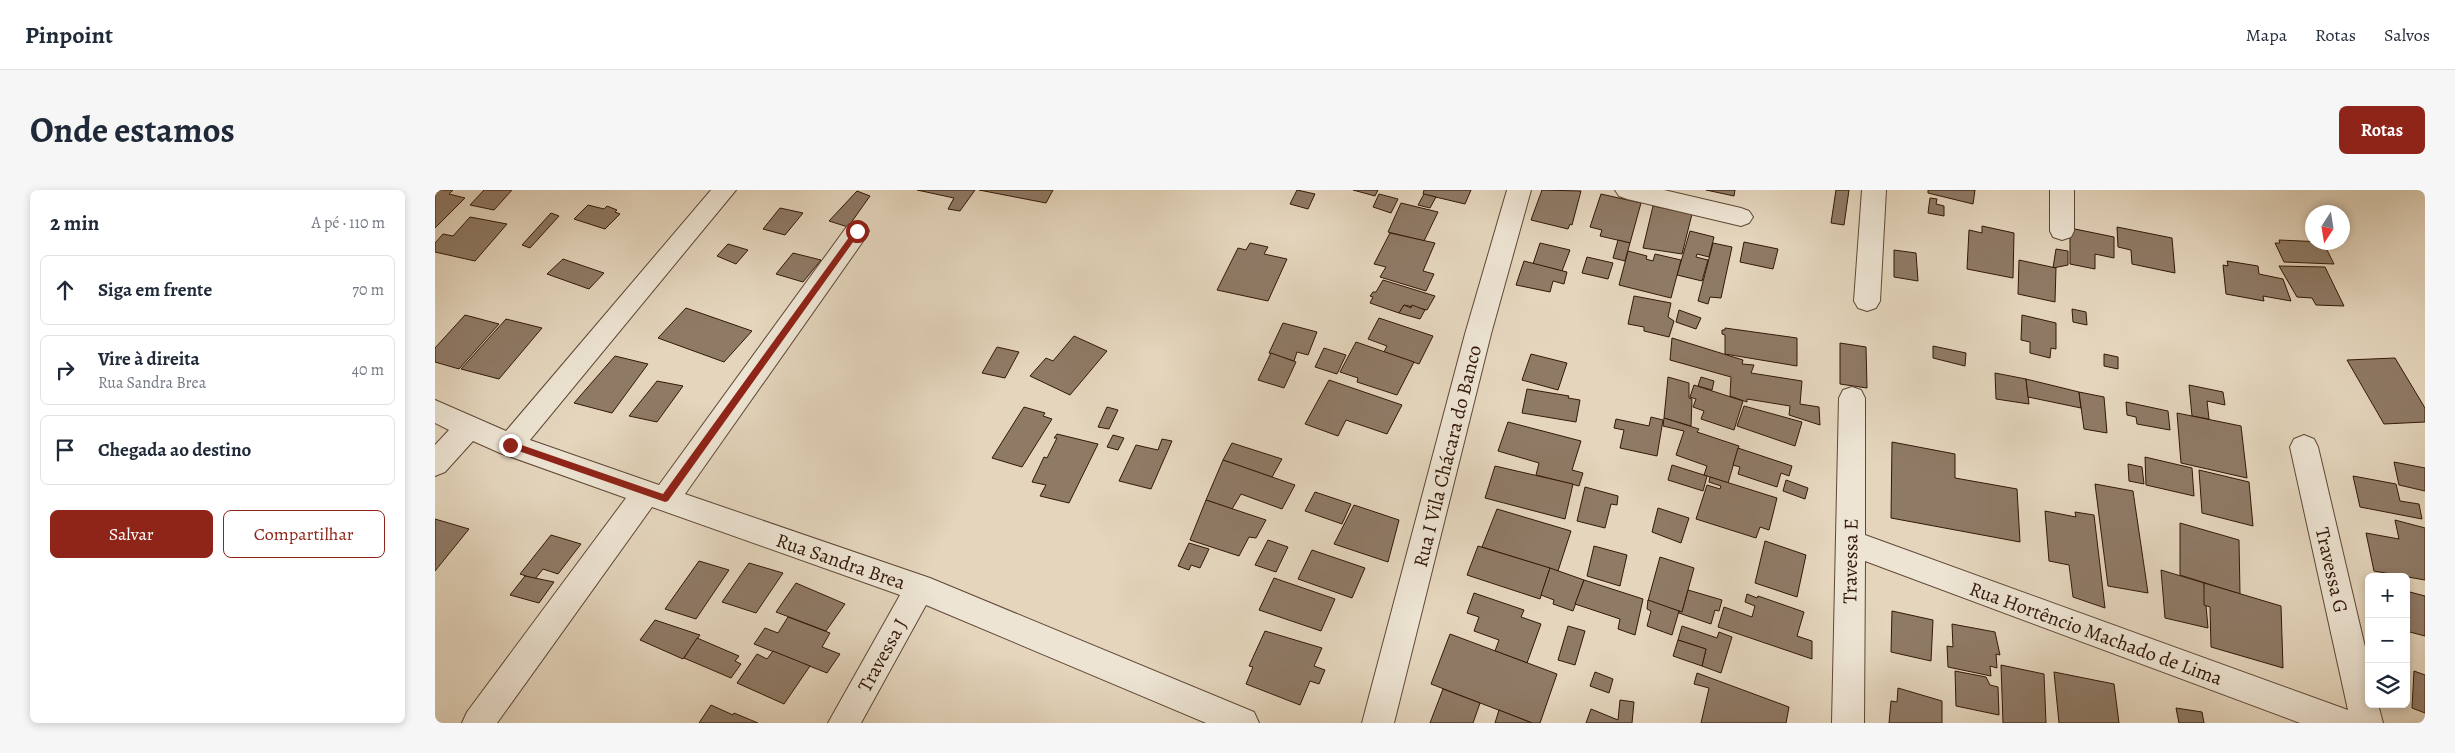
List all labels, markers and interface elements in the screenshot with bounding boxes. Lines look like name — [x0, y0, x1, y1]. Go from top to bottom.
text: Pinpoint — [25, 19, 113, 51]
text: Mapa — [2246, 23, 2287, 47]
text: Rotas — [2315, 23, 2356, 47]
text: Salvos — [2384, 23, 2430, 47]
text: Onde estamos — [30, 106, 235, 154]
button: Rotas — [2339, 106, 2425, 154]
north arrow — [2305, 205, 2350, 250]
text: 2 min — [50, 209, 99, 237]
text: A pé · 110 m — [311, 212, 385, 234]
route start — [846, 220, 869, 243]
icon: ahead — [51, 276, 79, 304]
text: Siga em frente — [98, 277, 212, 303]
text: 70 m — [352, 279, 384, 301]
street label: Rua I Vila Chácara do Banco — [1407, 342, 1488, 570]
text: Vire à direita — [98, 346, 200, 372]
icon: right — [51, 356, 79, 384]
text: 40 m — [352, 359, 384, 381]
text: Rua Sandra Brea — [98, 372, 206, 394]
route end — [499, 434, 522, 457]
icon: arrive — [51, 436, 79, 464]
text: Chegada ao destino — [98, 437, 251, 463]
button: Salvar — [50, 510, 213, 558]
button: Compartilhar — [223, 510, 385, 558]
street label: Travessa E — [1836, 518, 1865, 604]
street label: Travessa G — [2309, 525, 2354, 616]
street label: Rua Sandra Brea — [773, 527, 910, 596]
map controls — [2365, 573, 2410, 708]
button: + — [2365, 573, 2410, 618]
street label: Rua Hortêncio Machado de Lima — [1966, 575, 2227, 692]
street label: Travessa J — [851, 614, 914, 697]
button: − — [2365, 618, 2410, 663]
button: layers — [2365, 663, 2410, 708]

